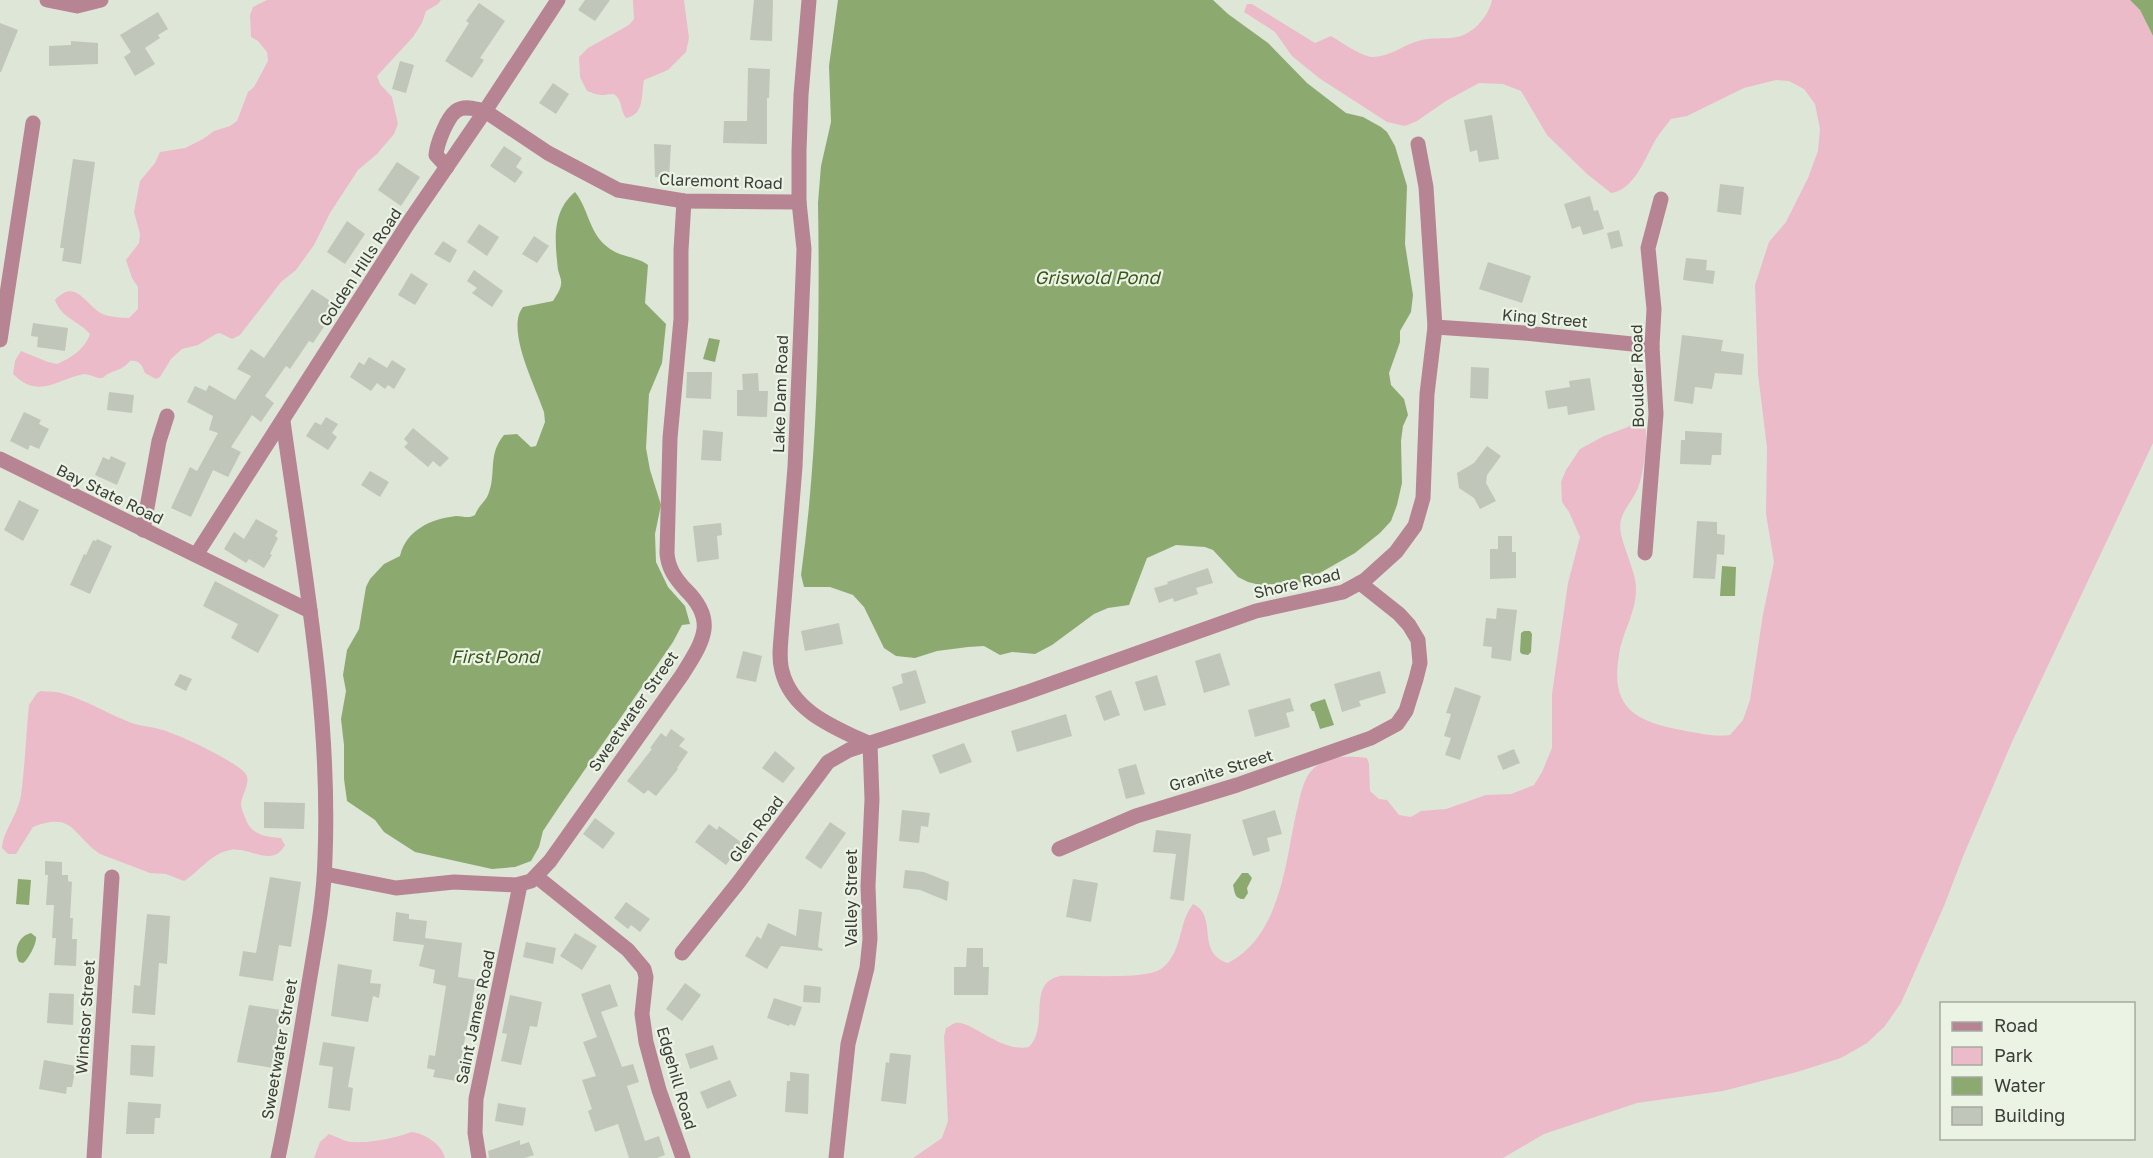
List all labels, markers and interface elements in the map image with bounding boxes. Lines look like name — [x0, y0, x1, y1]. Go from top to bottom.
street label: Claremont Road — [659, 169, 783, 193]
street label: Golden Hills Road — [314, 204, 406, 330]
water label: Griswold Pond — [1035, 266, 1161, 288]
street label: King Street — [1501, 304, 1589, 332]
street label: Boulder Road — [1626, 324, 1648, 428]
street label: Lake Dam Road — [768, 335, 792, 453]
street label: Bay State Road — [53, 459, 167, 529]
street label: Shore Road — [1252, 563, 1342, 603]
water label: First Pond — [451, 645, 541, 667]
street label: Sweetwater Street — [584, 647, 682, 775]
street label: Granite Street — [1167, 745, 1275, 795]
street label: Glen Road — [724, 792, 788, 866]
street label: Valley Street — [841, 849, 861, 947]
street label: Saint James Road — [451, 948, 499, 1086]
street label: Windsor Street — [71, 959, 99, 1075]
street label: Sweetwater Street — [257, 977, 301, 1121]
legend — [1940, 1002, 2135, 1140]
text: Road — [1994, 1014, 2038, 1036]
street label: Edgehill Road — [653, 1024, 701, 1132]
text: Park — [1994, 1044, 2033, 1066]
text: Water — [1994, 1074, 2045, 1096]
text: Building — [1994, 1104, 2065, 1126]

